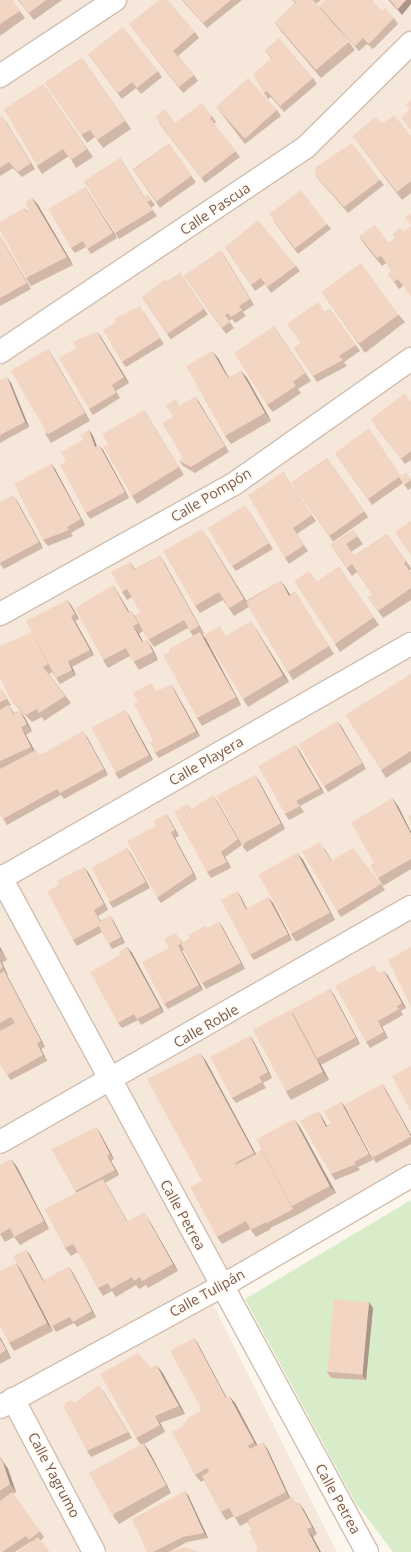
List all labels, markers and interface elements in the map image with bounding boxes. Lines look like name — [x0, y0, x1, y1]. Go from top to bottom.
street label: Calle Pascua — [177, 179, 253, 239]
street label: Calle Pompón — [168, 464, 254, 526]
street label: Calle Playera — [166, 733, 246, 789]
street label: Calle Roble — [171, 1001, 241, 1051]
street label: Calle Petrea — [157, 1177, 209, 1253]
street label: Calle Tulipán — [166, 1265, 248, 1321]
street label: Calle Yagrumo — [25, 1430, 83, 1520]
street label: Calle Petrea — [312, 1461, 364, 1537]

